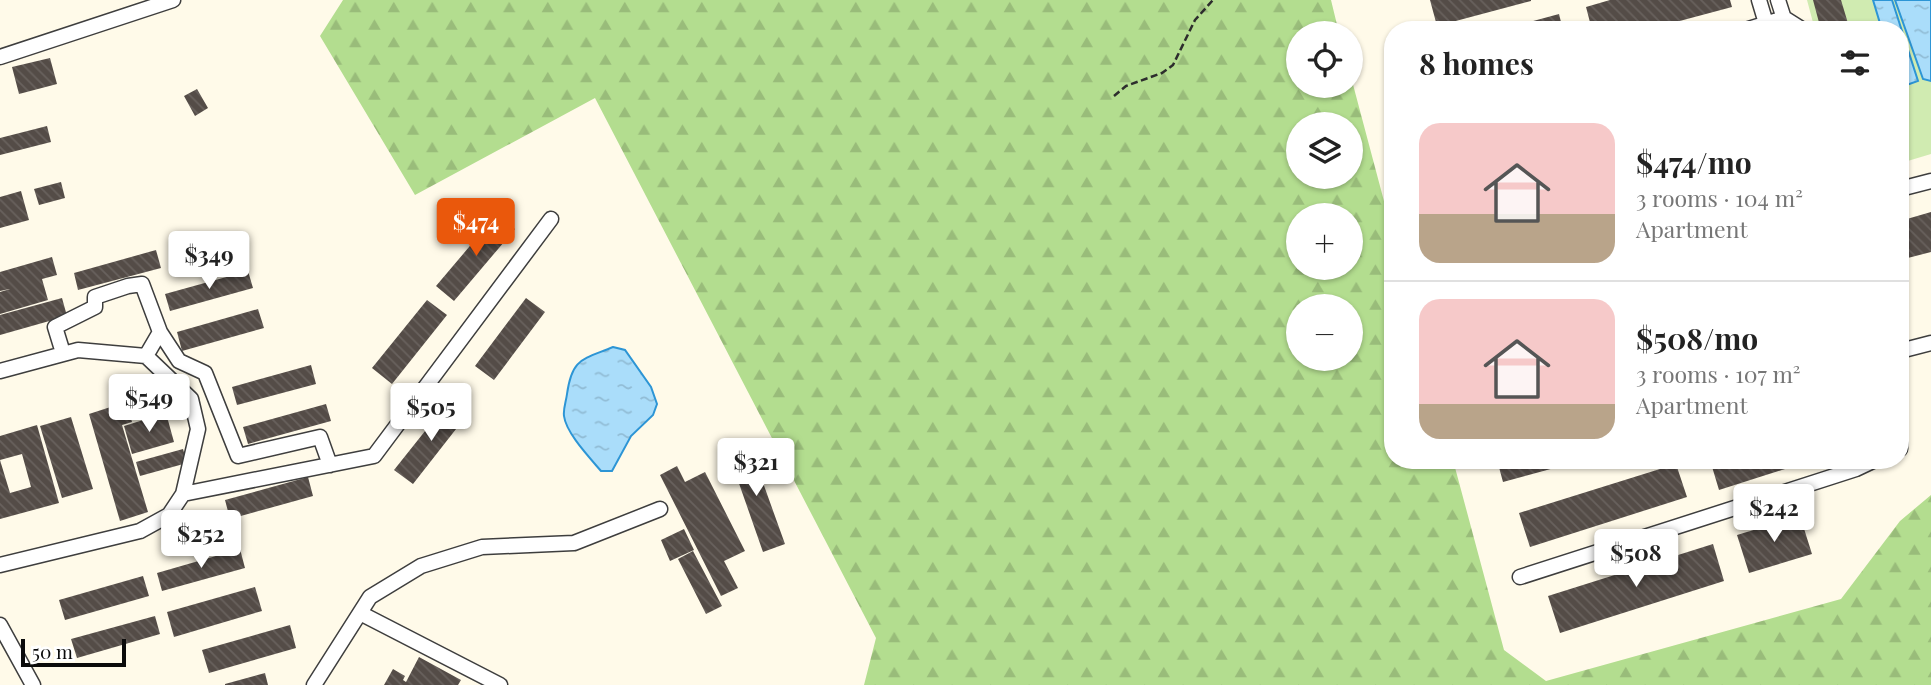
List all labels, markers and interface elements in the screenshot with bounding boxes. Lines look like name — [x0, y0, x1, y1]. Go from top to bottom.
map controls — [1286, 21, 1363, 371]
button: locate — [1286, 21, 1363, 98]
text: 8 homes — [1419, 43, 1534, 83]
icon: filters — [1836, 44, 1874, 82]
button: layers — [1286, 112, 1363, 189]
text: $474/mo — [1636, 142, 1752, 182]
icon: home — [1475, 151, 1559, 235]
text: 3 rooms · 104 m² — [1636, 182, 1803, 213]
pin: $474 — [435, 198, 517, 258]
button: + — [1286, 203, 1363, 280]
text: $474 — [453, 205, 499, 236]
text: Apartment — [1636, 213, 1748, 244]
pin: $349 — [168, 232, 250, 291]
text: $349 — [184, 238, 234, 269]
button: − — [1286, 294, 1363, 371]
text: $508/mo — [1636, 318, 1758, 358]
icon: home — [1475, 327, 1559, 411]
text: 3 rooms · 107 m² — [1636, 358, 1801, 389]
pin: $549 — [108, 374, 190, 434]
text: $549 — [125, 381, 173, 412]
pin: $505 — [390, 384, 472, 443]
text: Apartment — [1636, 389, 1748, 420]
text: $505 — [406, 390, 456, 421]
pin: $321 — [715, 438, 797, 498]
text: $321 — [733, 445, 779, 476]
pin: $242 — [1733, 484, 1815, 544]
text: $242 — [1749, 491, 1799, 522]
pin: $252 — [160, 510, 242, 570]
text: $252 — [177, 517, 225, 548]
pin: $508 — [1595, 530, 1677, 589]
text: $508 — [1610, 536, 1662, 567]
scale bar — [21, 636, 126, 668]
text: 50 m — [32, 638, 73, 664]

